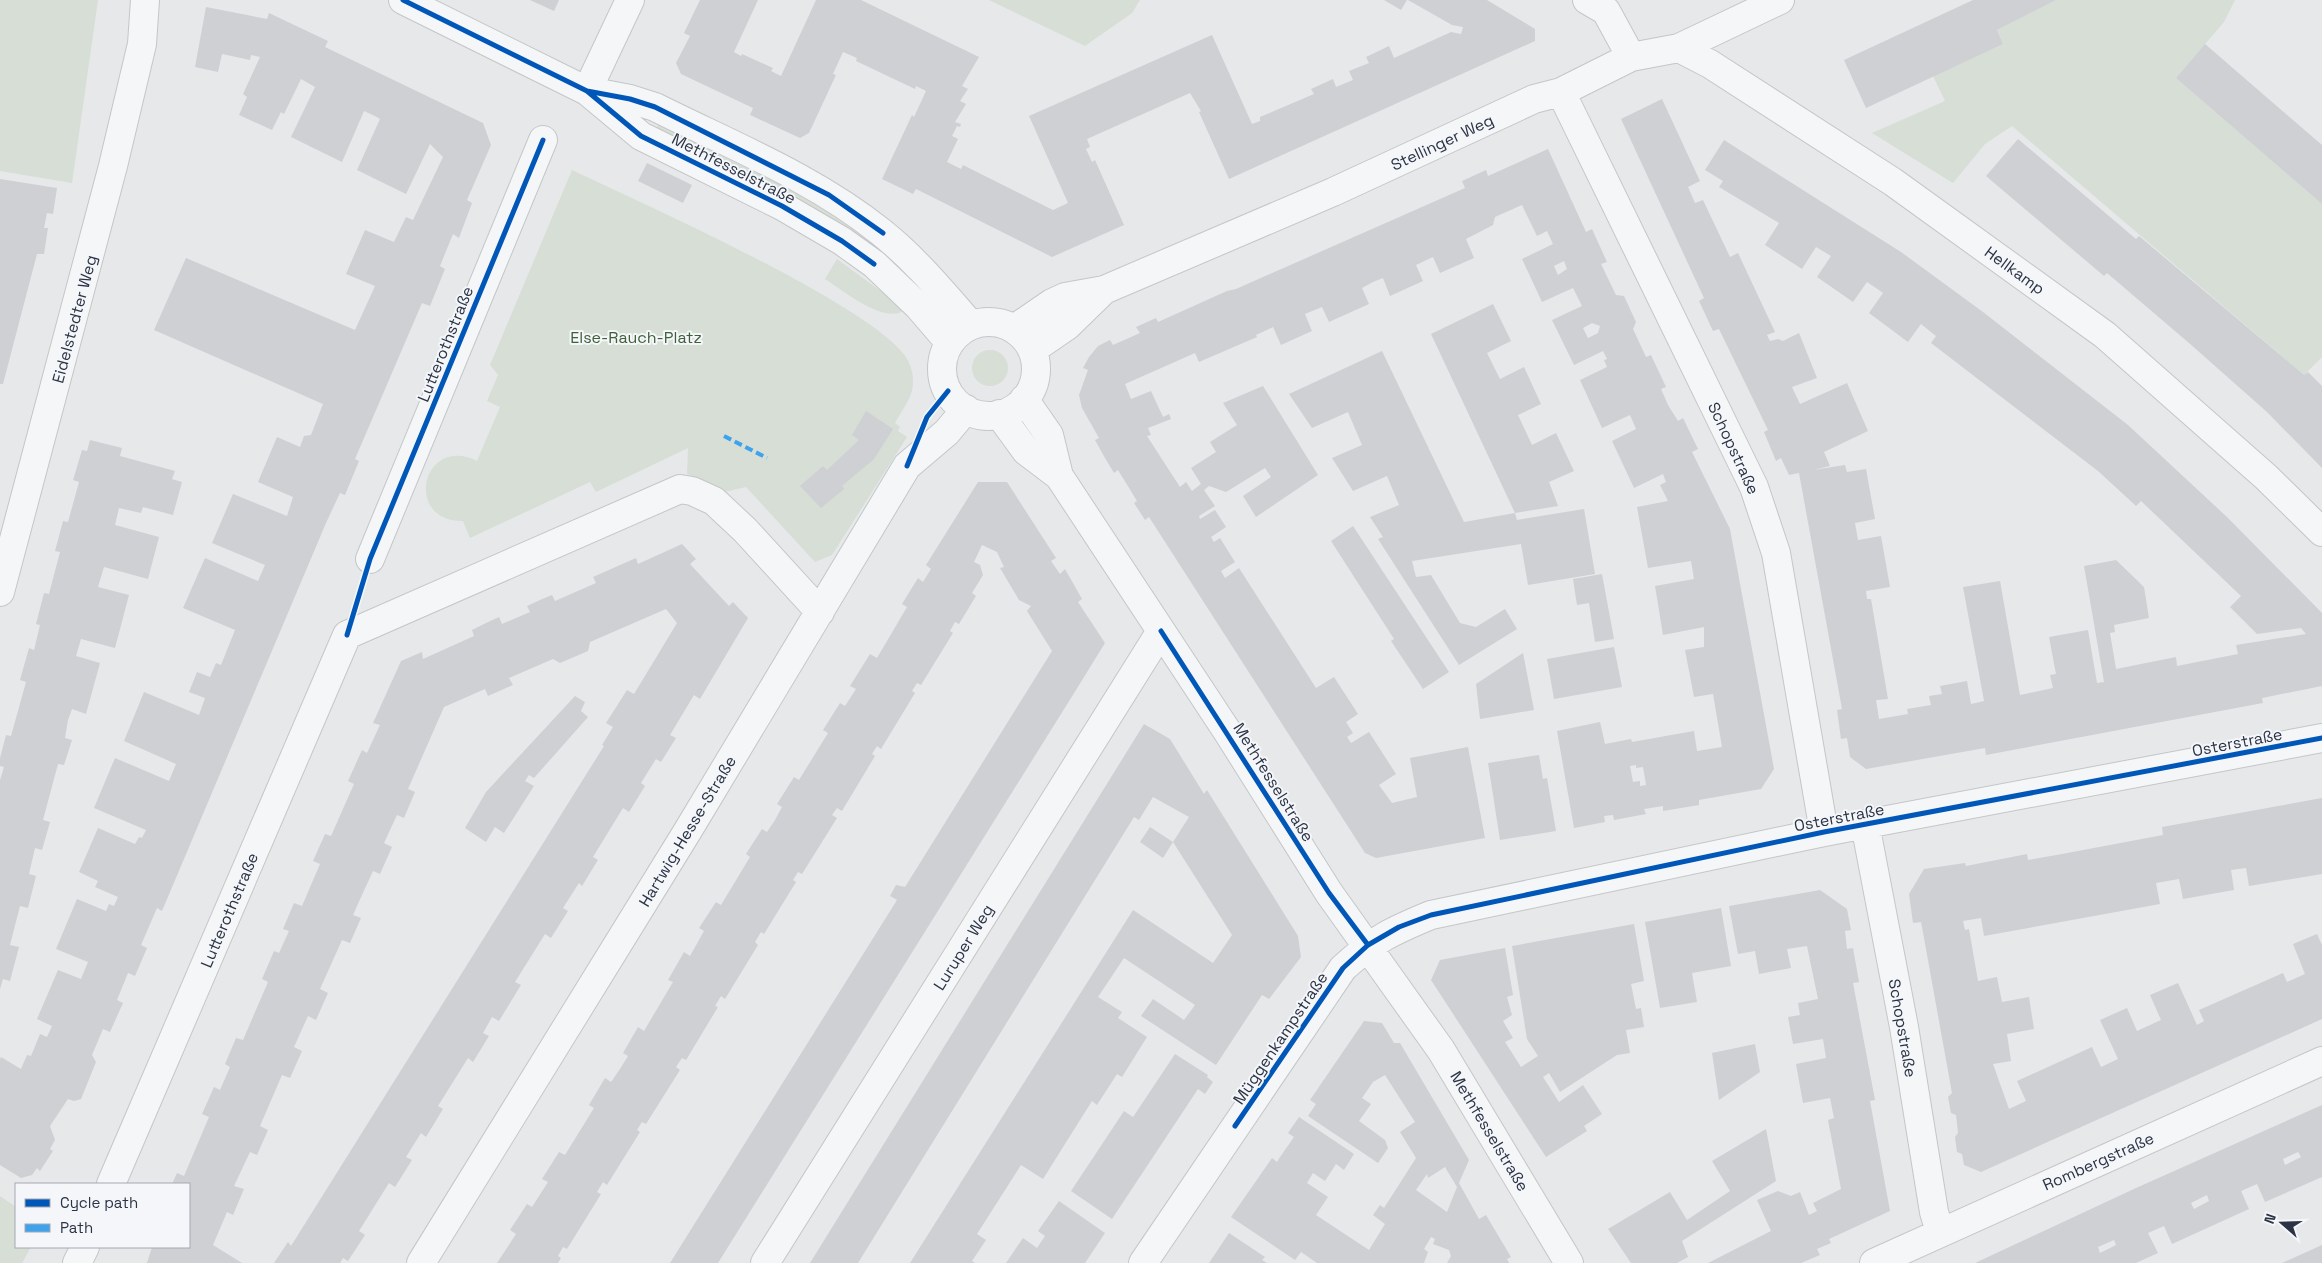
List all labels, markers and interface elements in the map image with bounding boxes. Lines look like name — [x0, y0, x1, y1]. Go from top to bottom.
street label: Stellinger Weg — [1387, 109, 1497, 175]
street label: Methfesselstraße — [668, 128, 799, 209]
street label: Hellkamp — [1980, 241, 2049, 299]
street label: Eidelstedter Weg — [47, 253, 102, 386]
street label: Lutterothstraße — [413, 283, 478, 405]
park label: Else-Rauch-Platz — [570, 327, 702, 348]
street label: Schopstraße — [1703, 399, 1764, 498]
street label: Methfesselstraße — [1229, 719, 1319, 846]
street label: Osterstraße — [2190, 723, 2284, 762]
street label: Hartwig-Hesse-Straße — [634, 752, 741, 911]
street label: Osterstraße — [1792, 798, 1886, 837]
street label: Lutterothstraße — [196, 849, 263, 971]
street label: Luruper Weg — [929, 900, 998, 994]
street label: Müggenkampstraße — [1228, 968, 1333, 1109]
street label: Schopstraße — [1884, 977, 1921, 1079]
street label: Methfesselstraße — [1445, 1067, 1534, 1195]
street label: Rombergstraße — [2039, 1128, 2157, 1195]
legend — [15, 1183, 190, 1248]
text: Cycle path — [60, 1193, 138, 1212]
north arrow — [2257, 1198, 2307, 1248]
text: N — [2260, 1211, 2280, 1226]
text: Path — [60, 1218, 93, 1237]

